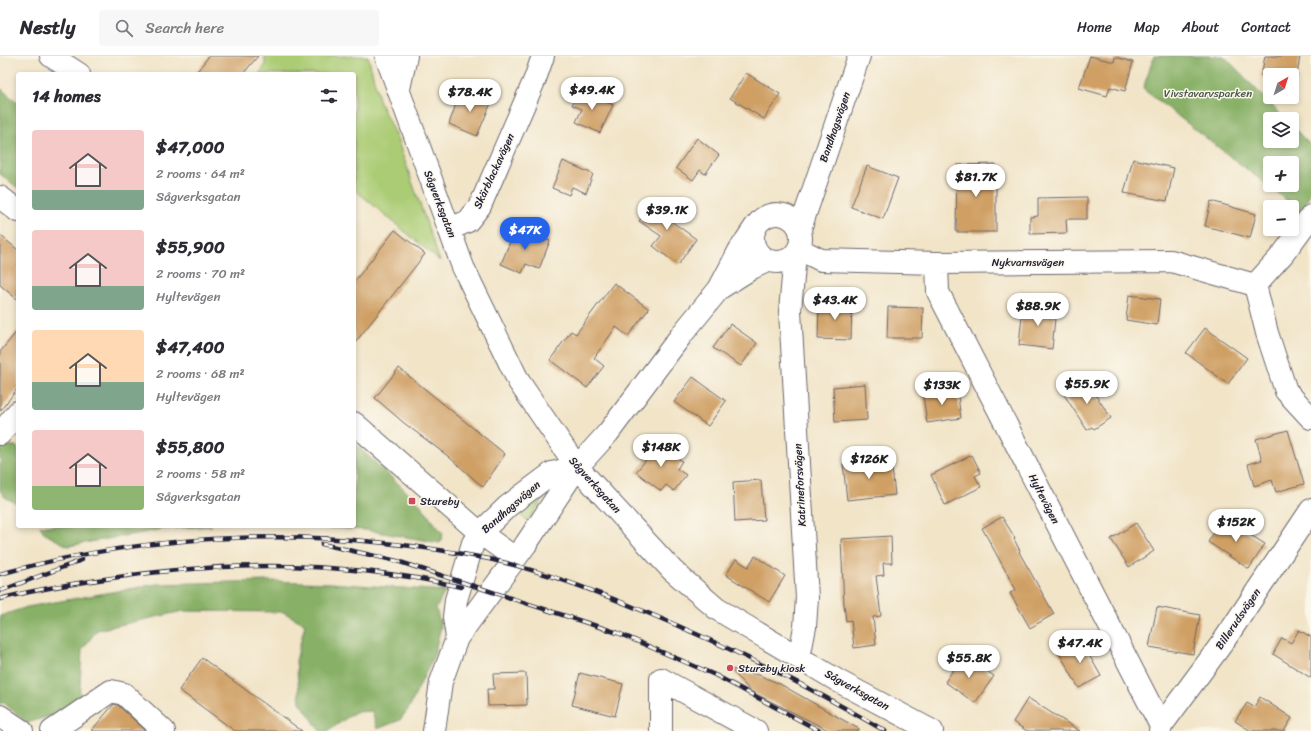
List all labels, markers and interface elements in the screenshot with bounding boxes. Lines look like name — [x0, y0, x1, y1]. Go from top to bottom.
search box — [99, 10, 379, 46]
text: Nestly — [20, 11, 75, 44]
text: Search here — [145, 15, 224, 41]
text: Home — [1077, 15, 1112, 40]
text: Map — [1134, 15, 1160, 40]
text: About — [1182, 15, 1219, 40]
text: Contact — [1241, 15, 1291, 40]
icon: search — [113, 17, 135, 39]
north arrow — [1263, 68, 1299, 104]
map controls — [1263, 68, 1299, 236]
pin: $49.4K — [559, 77, 625, 111]
text: $49.4K — [570, 78, 614, 101]
pin: $78.4K — [437, 79, 503, 113]
text: $78.4K — [448, 80, 492, 103]
text: 14 homes — [32, 81, 101, 111]
park label: Vivstavarvsparken — [1164, 84, 1252, 103]
icon: filters — [318, 85, 340, 107]
street label: Bandhagsvägen — [814, 89, 856, 165]
button: layers — [1263, 112, 1299, 148]
street label: Skärblackavägen — [468, 130, 520, 212]
text: $47,000 — [156, 132, 225, 162]
icon: home — [64, 146, 112, 194]
button: + — [1263, 156, 1299, 192]
text: 2 rooms · 64 m² — [156, 162, 245, 185]
pin: $81.7K — [943, 164, 1009, 198]
text: $81.7K — [955, 165, 997, 188]
street label: Sågverksgatan — [418, 167, 462, 241]
text: Sågverksgatan — [156, 185, 241, 208]
pin: $39.1K — [634, 197, 700, 231]
text: $39.1K — [646, 198, 688, 221]
button: − — [1263, 200, 1299, 236]
pin: $47K — [501, 217, 549, 251]
text: $47K — [509, 218, 541, 241]
text: $55,900 — [156, 232, 225, 262]
icon: home — [64, 246, 112, 294]
street label: Nykvarnsvägen — [992, 253, 1064, 272]
text: 2 rooms · 70 m² — [156, 262, 245, 285]
text: Hyltevägen — [156, 285, 220, 308]
pin: $43.4K — [802, 287, 868, 321]
text: $43.4K — [813, 288, 857, 311]
pin: $88.9K — [1005, 293, 1071, 327]
text: $88.9K — [1016, 294, 1060, 317]
text: $47,400 — [156, 332, 224, 362]
icon: home — [64, 346, 112, 394]
text: 2 rooms · 68 m² — [156, 362, 245, 385]
pin: $55.9K — [1054, 371, 1120, 405]
pin: $133K — [914, 372, 970, 406]
text: $55.9K — [1065, 372, 1109, 395]
text: $133K — [924, 373, 960, 396]
text: Hyltevägen — [156, 385, 220, 408]
text: $55,800 — [156, 432, 225, 462]
pin: $148K — [633, 434, 689, 468]
text: $148K — [642, 435, 680, 458]
street label: Katrineforsvägen — [788, 443, 812, 527]
icon: home — [64, 446, 112, 494]
pin: $126K — [841, 446, 897, 480]
text: $126K — [850, 447, 888, 470]
street label: Sågverksgatan — [564, 452, 626, 518]
text: 2 rooms · 58 m² — [156, 462, 245, 485]
street label: Hyltevägen — [1023, 470, 1065, 528]
street label: Bandhagsvägen — [477, 476, 545, 538]
text: Sågverksgatan — [156, 485, 241, 508]
place label: Stureby — [420, 492, 460, 511]
marker: Stureby — [407, 496, 417, 506]
pin: $152K — [1208, 509, 1264, 543]
text: $152K — [1217, 510, 1255, 533]
street label: Billerudsvägen — [1210, 584, 1266, 654]
pin: $47.4K — [1047, 630, 1113, 664]
text: $47.4K — [1058, 631, 1102, 654]
pin: $55.8K — [936, 645, 1002, 679]
text: $55.8K — [947, 646, 991, 669]
place label: Stureby kiosk — [738, 659, 805, 678]
marker: Stureby kiosk — [725, 663, 735, 673]
street label: Sågverksgatan — [821, 664, 893, 716]

